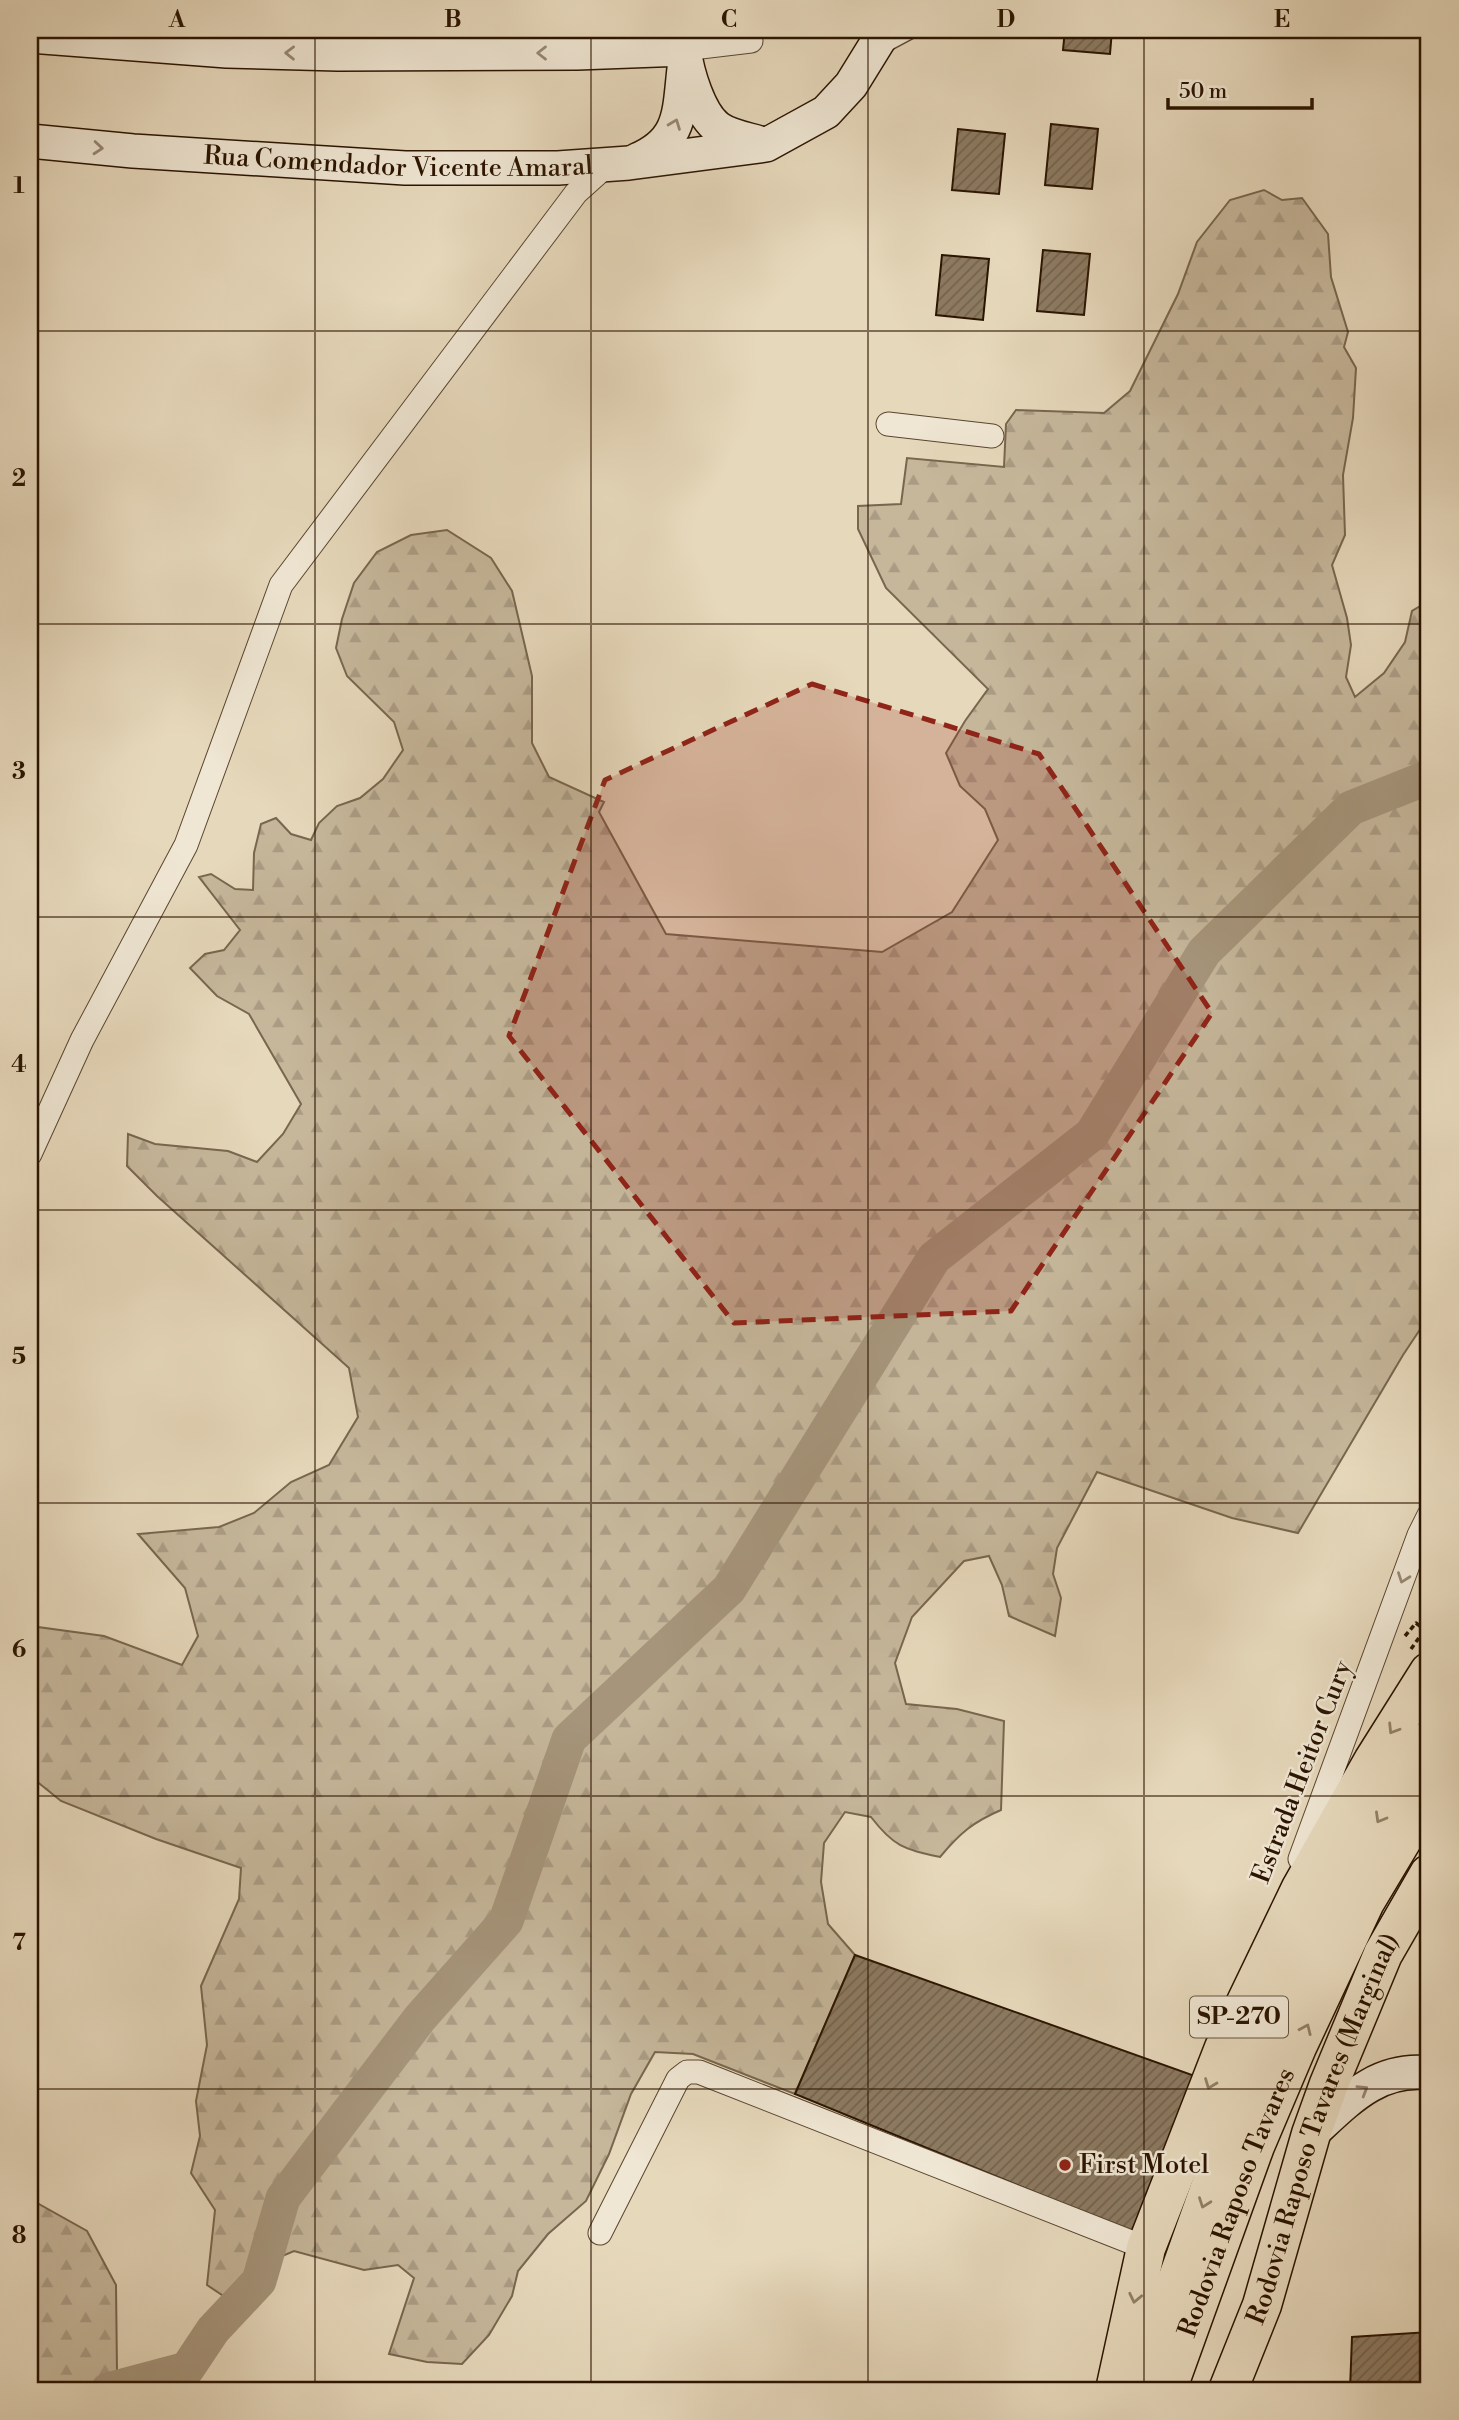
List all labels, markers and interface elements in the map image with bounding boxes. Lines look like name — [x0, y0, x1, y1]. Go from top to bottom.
text: A — [168, 6, 186, 34]
text: B — [444, 6, 462, 34]
text: C — [721, 6, 737, 34]
text: D — [997, 6, 1015, 34]
text: E — [1274, 6, 1290, 34]
one-way arrow — [284, 45, 295, 60]
one-way arrow — [536, 45, 547, 61]
scale bar — [1168, 66, 1312, 110]
text: 50 m — [1179, 79, 1227, 105]
one-way arrow — [666, 119, 680, 131]
street label: Rua Comendador Vicente Amaral — [202, 139, 594, 184]
one-way arrow — [93, 140, 104, 155]
text: 1 — [13, 172, 25, 200]
text: 2 — [12, 465, 26, 493]
text: 3 — [12, 758, 26, 786]
text: 4 — [11, 1051, 27, 1079]
text: 5 — [12, 1343, 26, 1371]
one-way arrow — [1397, 1572, 1411, 1584]
text: 6 — [12, 1636, 26, 1664]
street label: Estrada Heitor Cury — [1245, 1656, 1359, 1888]
one-way arrow — [1388, 1722, 1401, 1735]
one-way arrow — [1375, 1811, 1388, 1824]
street label: Rodovia Raposo Tavares (Marginal) — [1240, 1928, 1407, 2329]
text: 7 — [12, 1929, 26, 1957]
road number: SP-270 — [1190, 1996, 1288, 2038]
one-way arrow — [1297, 2024, 1311, 2036]
street label: Rodovia Raposo Tavares — [1171, 2063, 1302, 2342]
one-way arrow — [1205, 2077, 1219, 2089]
one-way arrow — [1356, 2085, 1369, 2098]
place label: First Motel — [1079, 2149, 1209, 2181]
marker: First Motel — [1057, 2157, 1073, 2173]
one-way arrow — [1198, 2196, 1212, 2209]
text: 8 — [12, 2222, 26, 2250]
one-way arrow — [1129, 2292, 1144, 2304]

